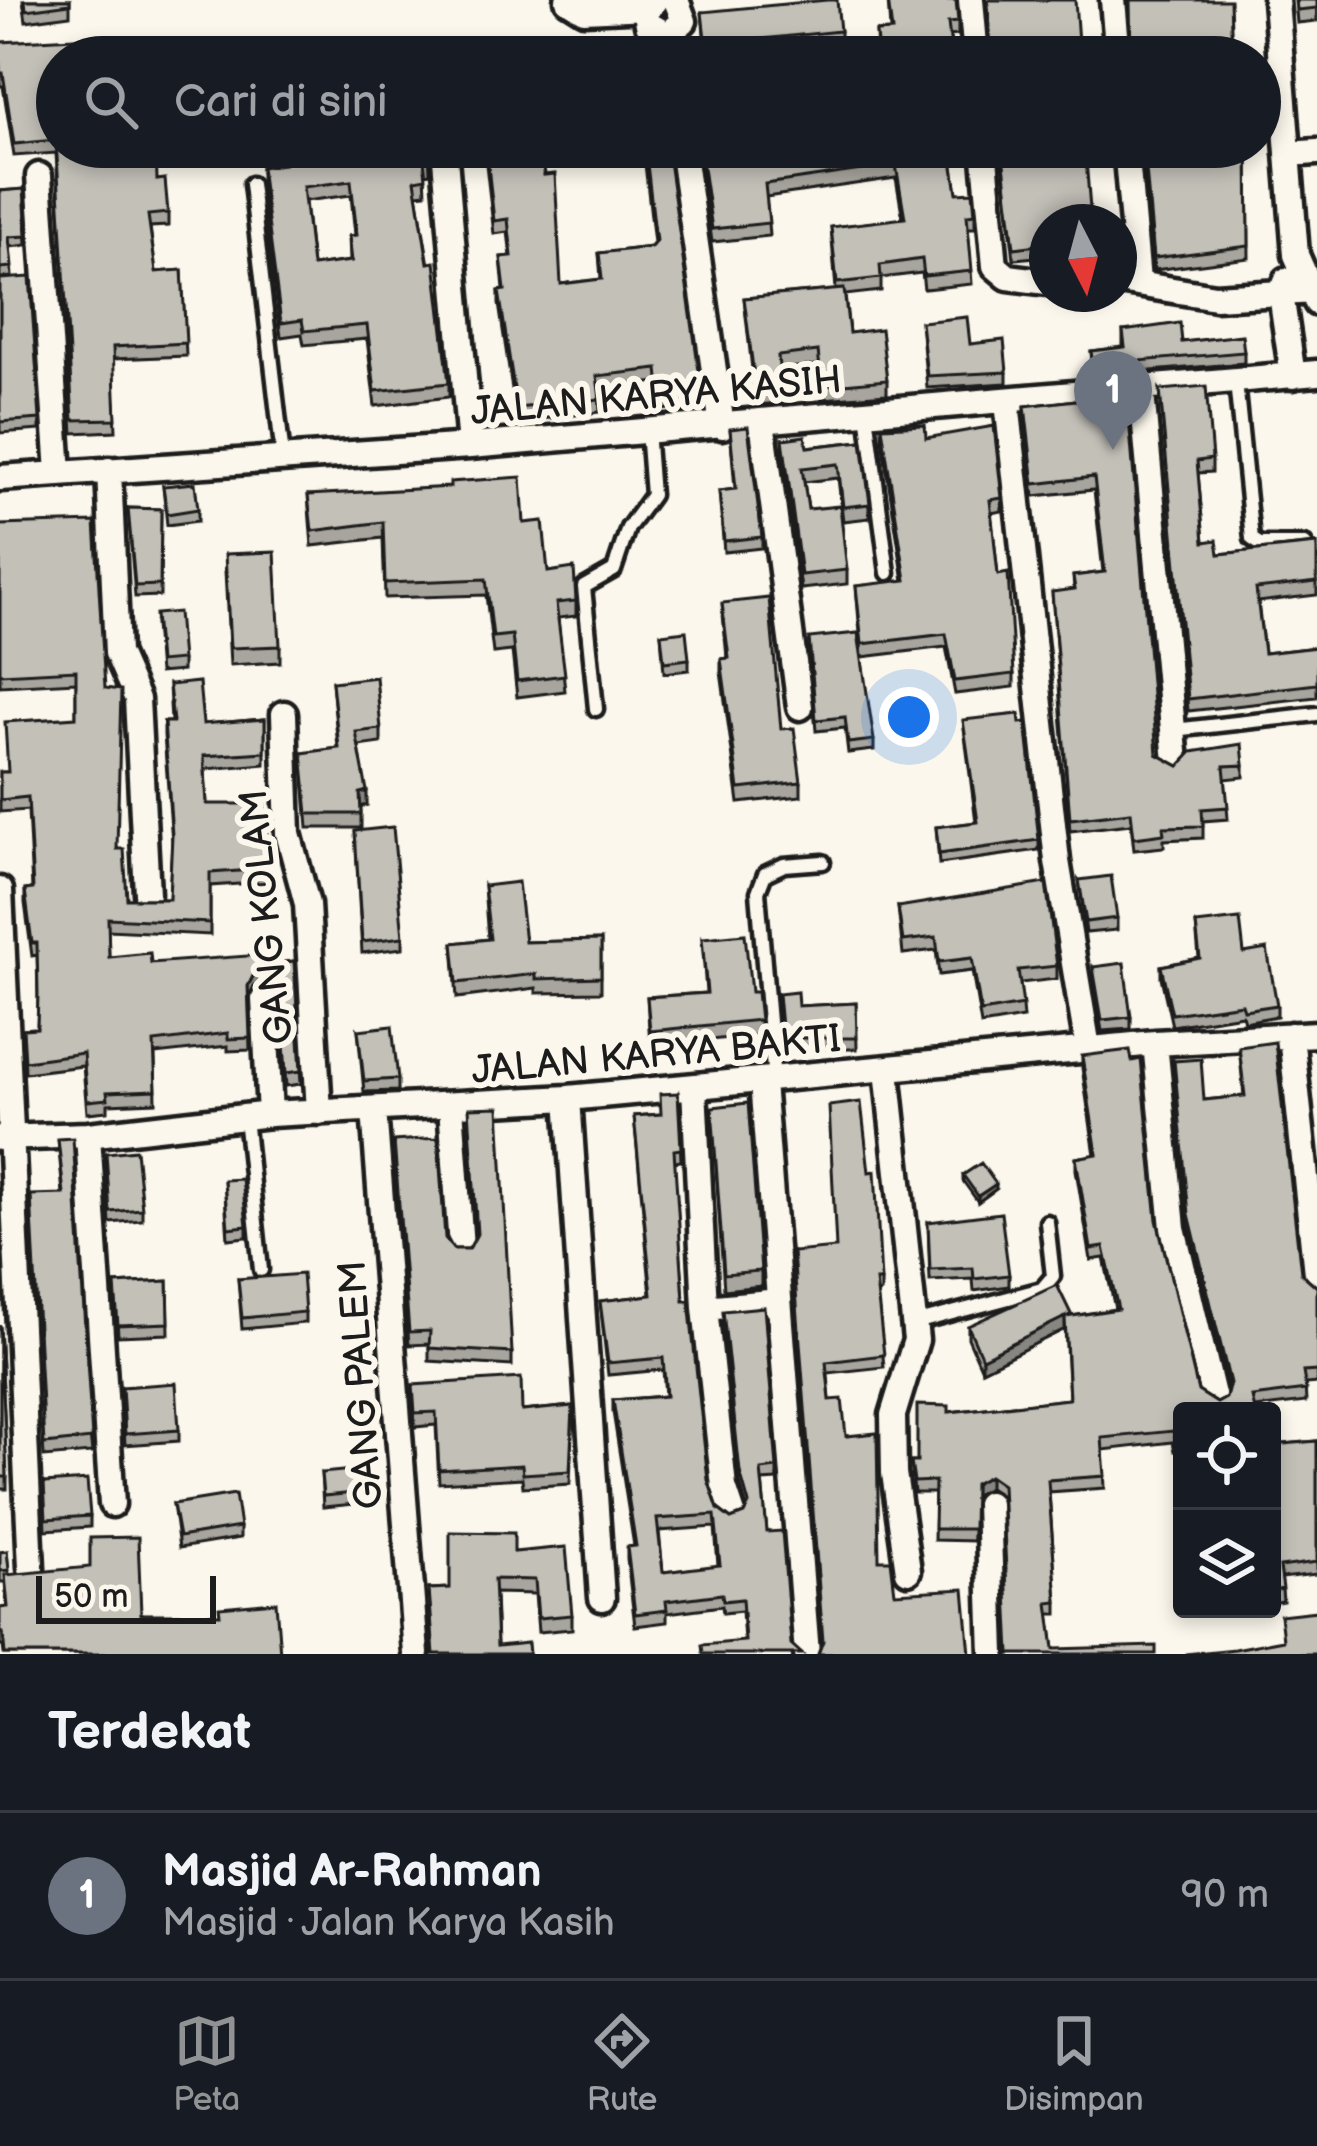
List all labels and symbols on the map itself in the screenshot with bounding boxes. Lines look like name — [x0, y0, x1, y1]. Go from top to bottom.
north arrow — [1029, 204, 1137, 312]
pin: 1 — [1074, 351, 1152, 450]
street label: JALAN KARYA KASIH — [469, 357, 844, 436]
your location — [879, 687, 939, 747]
street label: GANG KOLAM — [231, 787, 304, 1046]
street label: JALAN KARYA BAKTI — [470, 1016, 843, 1095]
street label: GANG PALEM — [329, 1259, 394, 1511]
scale bar — [36, 1570, 216, 1623]

